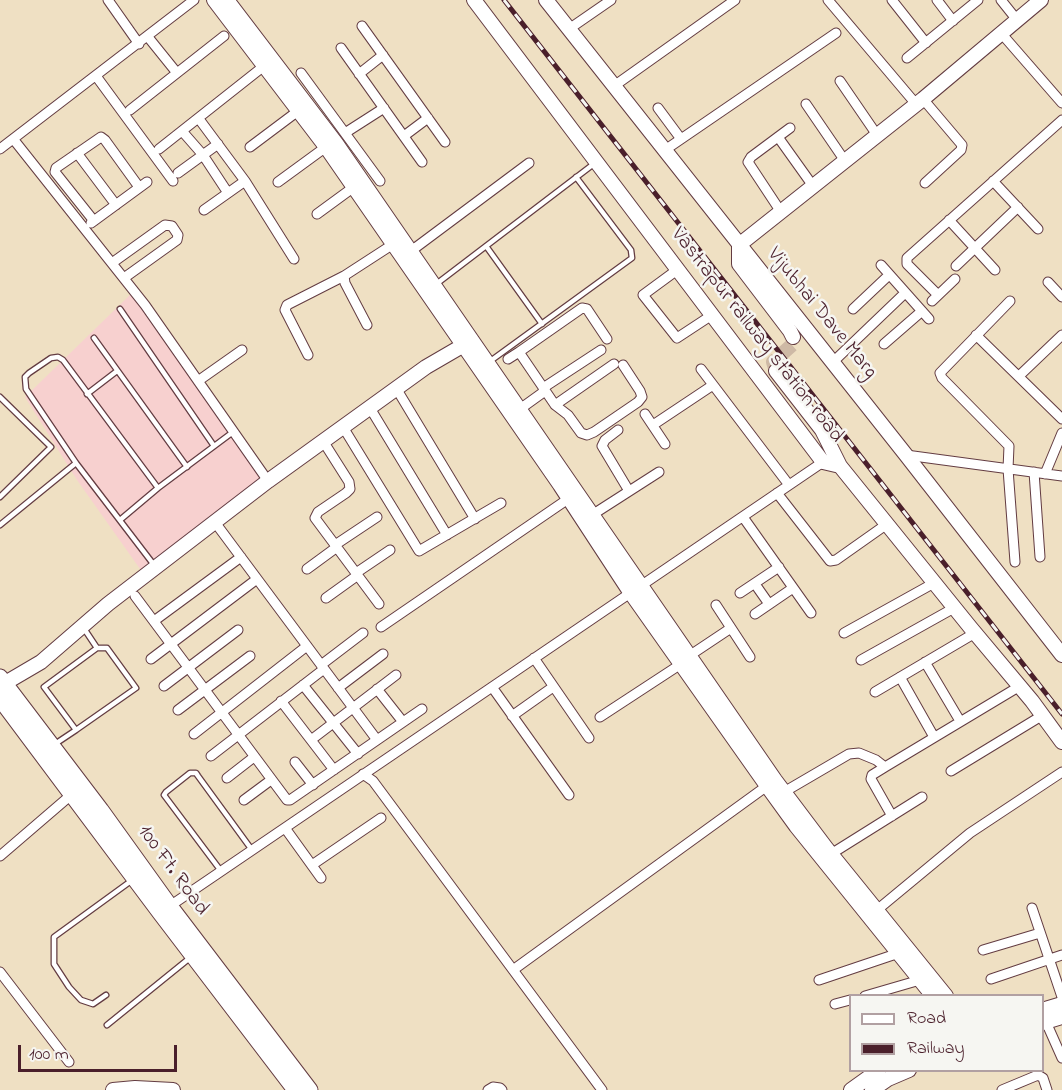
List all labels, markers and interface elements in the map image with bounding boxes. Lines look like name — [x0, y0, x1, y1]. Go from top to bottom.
street label: Vastrapur railway station road — [664, 223, 848, 449]
street label: Vijubhai Dave Marg — [760, 243, 882, 385]
street label: 100 Ft. Road — [131, 821, 213, 921]
legend — [849, 994, 1044, 1072]
text: Road — [907, 1006, 946, 1032]
scale bar — [21, 1033, 180, 1071]
text: Railway — [907, 1036, 964, 1062]
text: 100 m — [29, 1042, 69, 1068]

